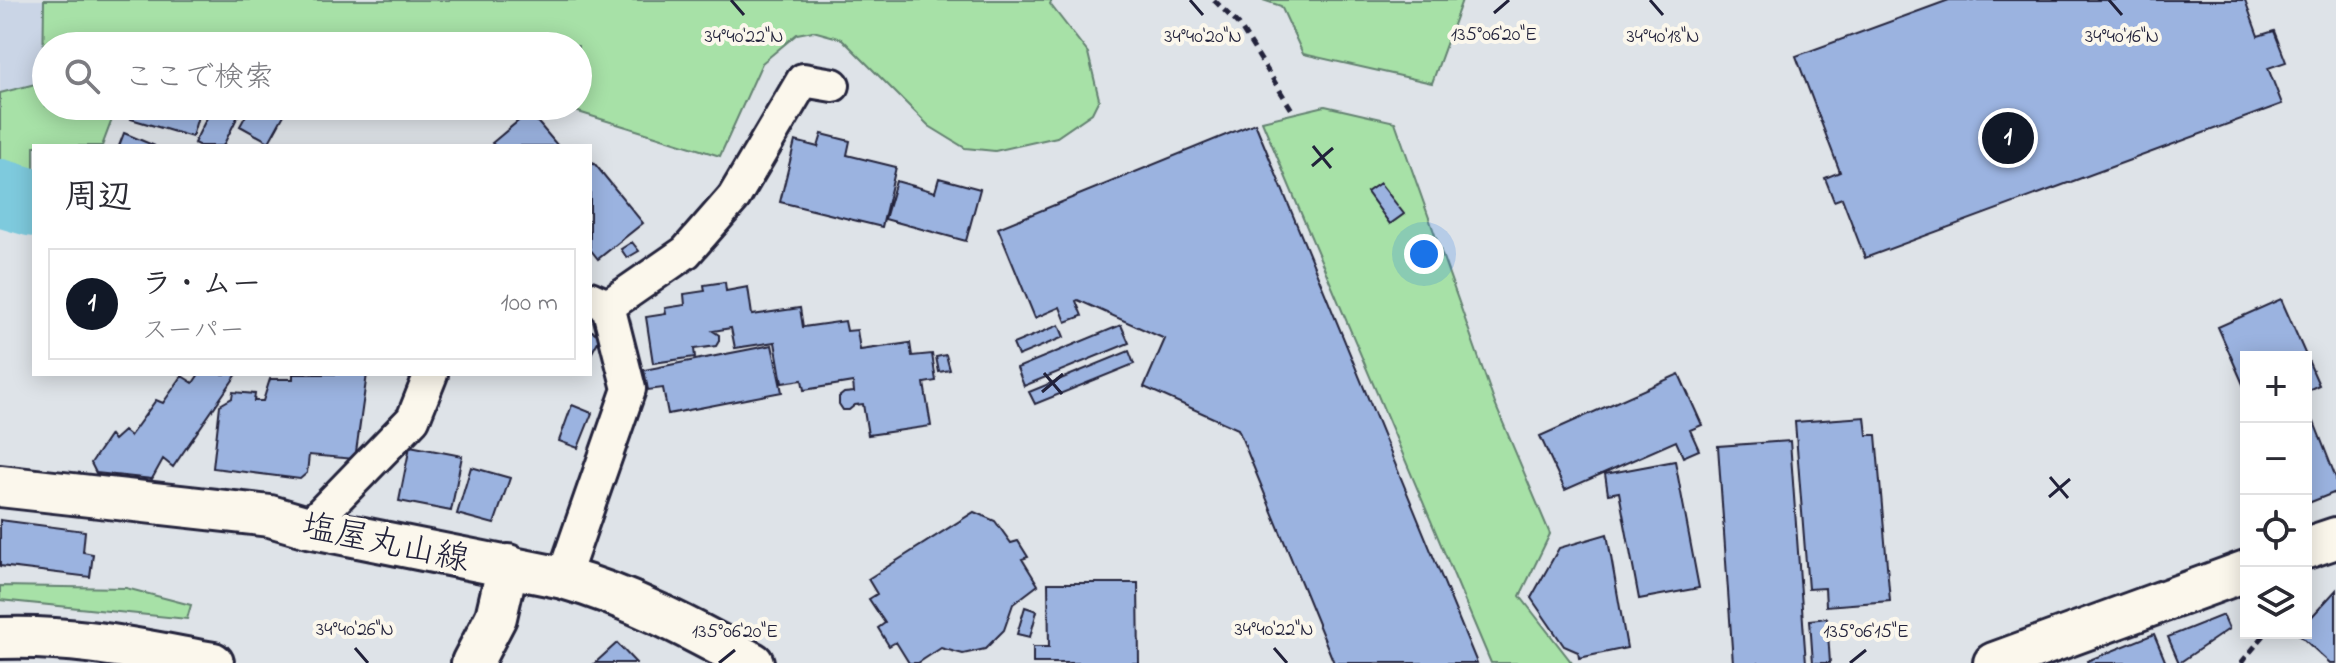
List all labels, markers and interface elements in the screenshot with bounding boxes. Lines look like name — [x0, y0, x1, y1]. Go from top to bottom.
text: 135°06'20"E — [1451, 21, 1537, 50]
text: 34°40'22"N — [705, 23, 783, 52]
text: 34°40'20"N — [1164, 23, 1242, 52]
text: 34°40'18"N — [1627, 23, 1699, 52]
text: 34°40'16"N — [2085, 23, 2159, 52]
search box — [32, 32, 592, 120]
icon: search — [60, 54, 104, 98]
text: ここで検索 — [124, 57, 274, 101]
pin: 1 — [1982, 108, 2034, 168]
text: 周辺 — [64, 174, 132, 224]
your location — [1404, 234, 1444, 274]
text: ラ・ムー — [142, 264, 261, 308]
text: 1 — [88, 285, 96, 323]
text: 100 m — [501, 285, 558, 323]
text: スーパー — [142, 313, 245, 351]
map controls — [2240, 351, 2312, 639]
button: + — [2240, 351, 2312, 423]
button: − — [2240, 423, 2312, 495]
button: locate — [2240, 495, 2312, 567]
street label: 塩屋丸山線 — [297, 503, 474, 587]
button: layers — [2240, 567, 2312, 639]
text: 34°40'26"N — [316, 616, 394, 645]
text: 34°40'22"N — [1235, 616, 1313, 645]
text: 135°06'20"E — [692, 618, 778, 647]
text: 135°06'15"E — [1823, 618, 1909, 647]

